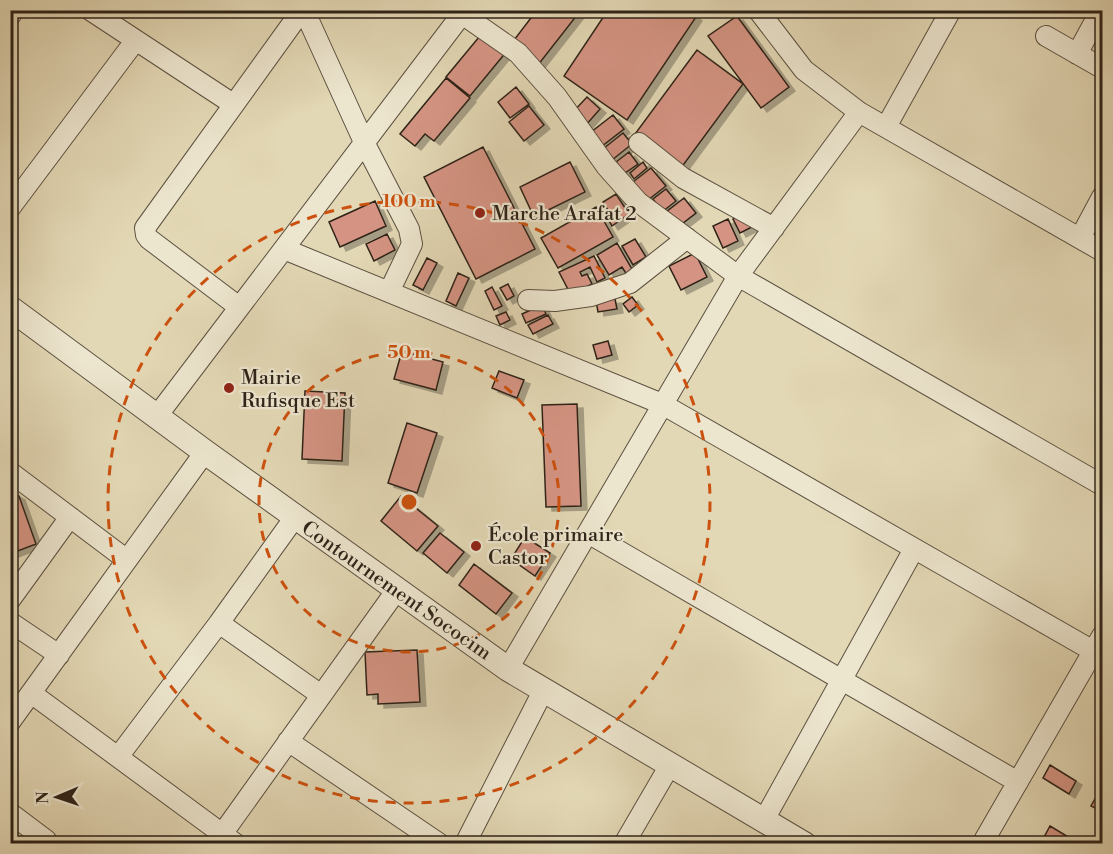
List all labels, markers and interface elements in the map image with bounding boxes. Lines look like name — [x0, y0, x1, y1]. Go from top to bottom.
text: 100 m — [382, 190, 436, 213]
place label: Marche Arafat 2 — [492, 202, 637, 227]
marker: Marche Arafat 2 — [473, 206, 487, 220]
text: 50 m — [387, 341, 431, 364]
place label: Mairie Rufisque Est — [241, 366, 355, 414]
marker: Mairie Rufisque Est — [222, 381, 236, 395]
centre of rings — [399, 492, 419, 512]
street label: Contournement Sococim — [296, 516, 496, 667]
place label: École primaire Castor — [488, 522, 623, 571]
marker: École primaire Castor — [469, 539, 483, 553]
north arrow — [27, 767, 87, 827]
text: N — [33, 790, 53, 804]

